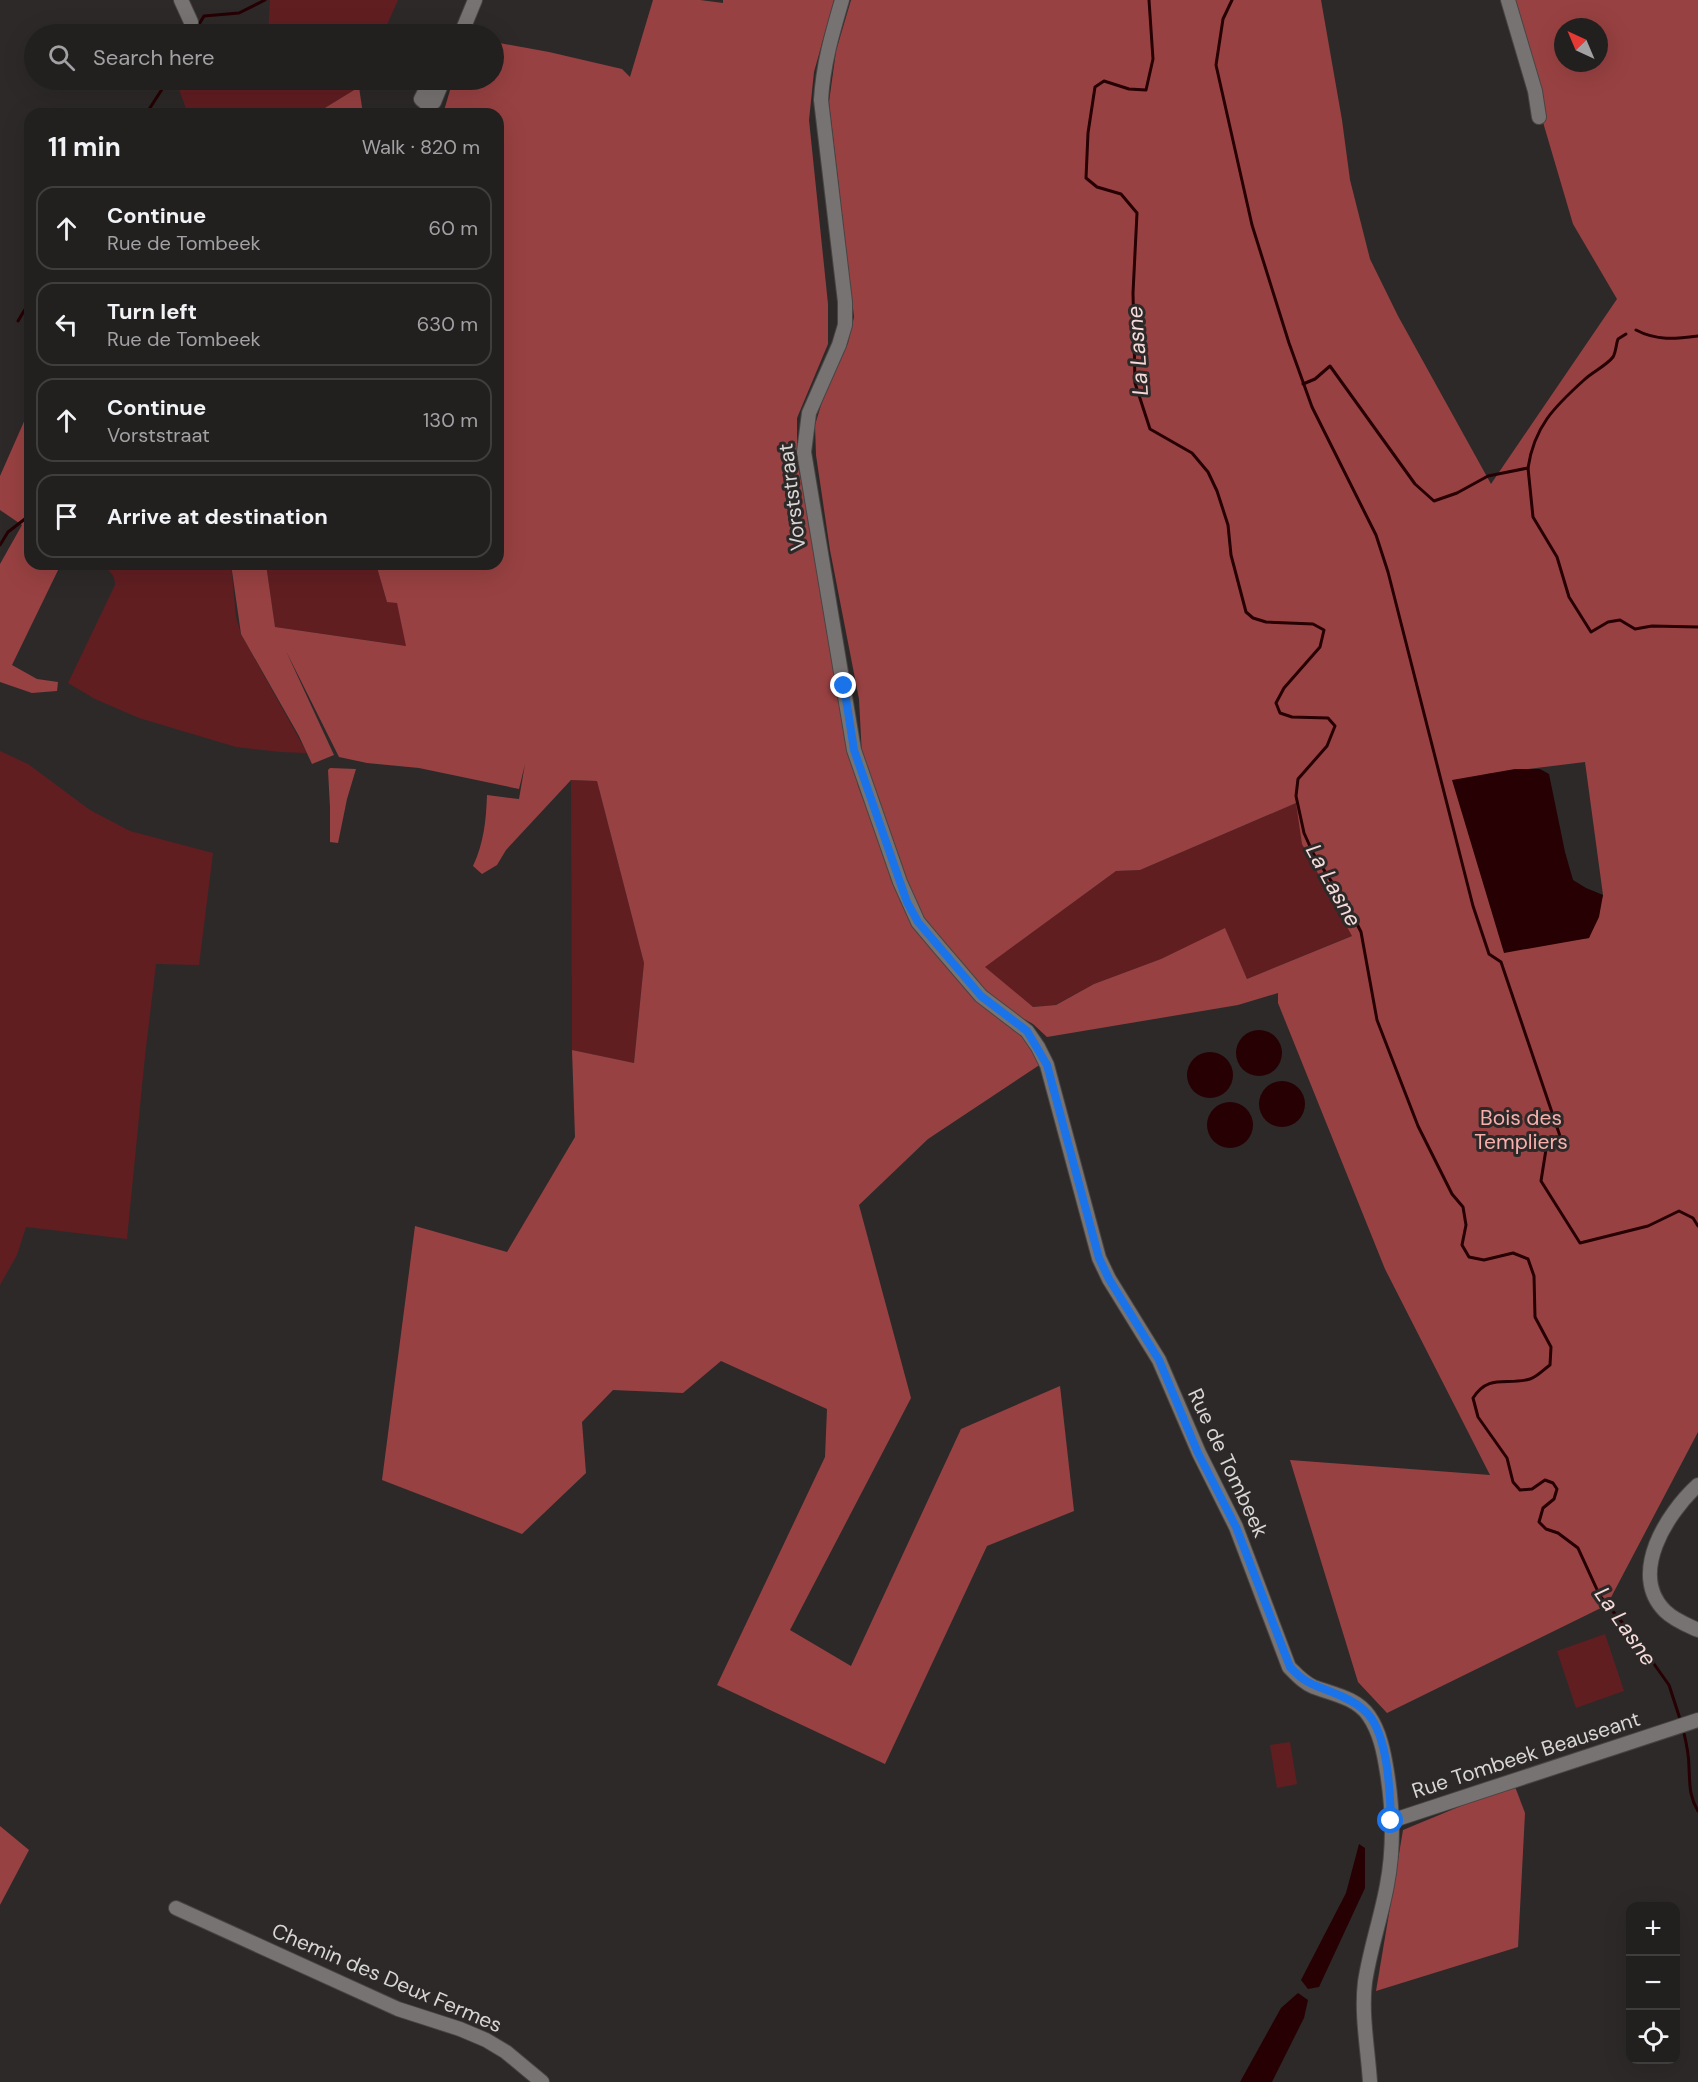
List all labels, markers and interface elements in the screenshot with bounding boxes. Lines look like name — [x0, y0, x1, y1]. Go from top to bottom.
north arrow — [1554, 18, 1608, 72]
search box — [24, 24, 504, 90]
icon: search — [45, 41, 78, 74]
text: Search here — [93, 43, 214, 72]
text: 11 min — [48, 130, 121, 164]
text: Walk · 820 m — [362, 134, 480, 160]
text: Continue — [107, 201, 206, 230]
icon: ahead — [50, 212, 83, 245]
text: 60 m — [429, 215, 478, 241]
text: Rue de Tombeek — [107, 230, 261, 256]
text: Turn left — [107, 297, 197, 326]
water label: La Lasne — [1120, 305, 1155, 397]
icon: left — [50, 308, 83, 341]
text: 630 m — [417, 311, 478, 337]
text: Rue de Tombeek — [107, 326, 261, 352]
text: Continue — [107, 393, 206, 422]
icon: ahead — [50, 404, 83, 437]
text: 130 m — [423, 407, 478, 433]
text: Vorststraat — [107, 422, 210, 448]
street label: Vorststraat — [772, 442, 812, 552]
icon: arrive — [50, 500, 83, 533]
text: Arrive at destination — [107, 502, 328, 531]
route end — [830, 672, 856, 698]
water label: La Lasne — [1299, 839, 1368, 932]
park label: Bois des Templiers — [1474, 1104, 1568, 1156]
street label: Rue de Tombeek — [1181, 1384, 1275, 1542]
water label: La Lasne — [1588, 1581, 1663, 1671]
street label: Rue Tombeek Beauseant — [1408, 1705, 1644, 1805]
route start — [1377, 1807, 1403, 1833]
map controls — [1626, 1902, 1680, 2064]
button: + — [1626, 1902, 1680, 1956]
street label: Chemin des Deux Fermes — [267, 1917, 507, 2039]
button: − — [1626, 1956, 1680, 2010]
button: locate — [1626, 2010, 1680, 2064]

